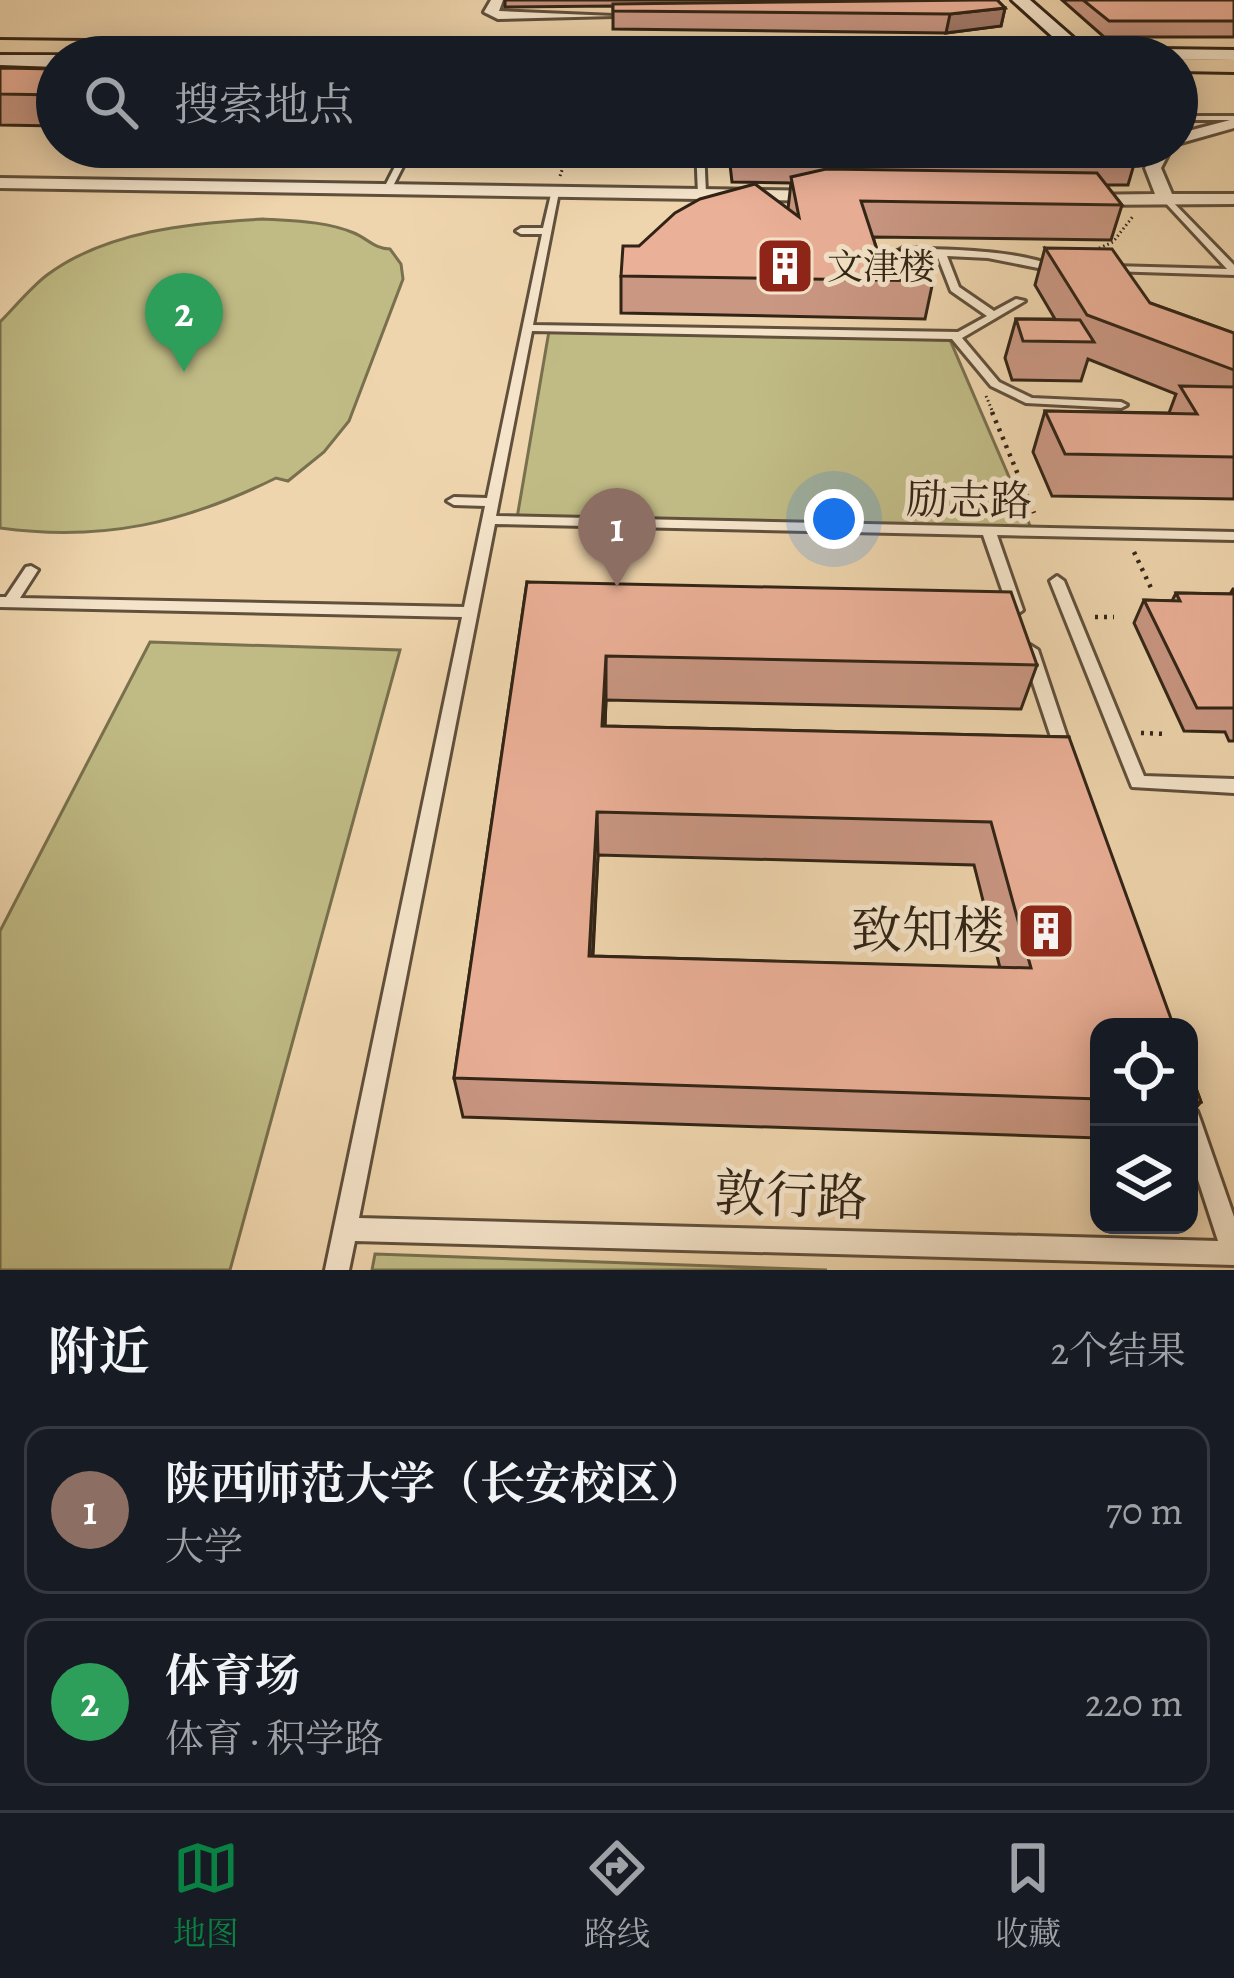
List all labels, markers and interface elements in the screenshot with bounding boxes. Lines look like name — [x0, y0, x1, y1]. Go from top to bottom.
search box — [36, 36, 1198, 168]
icon: search — [78, 69, 144, 135]
text: 搜索地点 — [174, 74, 354, 136]
building icon: 文津楼 — [754, 235, 816, 297]
place label: 文津楼 — [827, 242, 935, 291]
pin: 2 — [145, 273, 223, 372]
street label: 励志路 — [906, 470, 1032, 530]
pin: 1 — [578, 488, 656, 587]
your location — [804, 489, 864, 549]
place label: 致知楼 — [851, 896, 1004, 966]
building icon: 致知楼 — [1015, 900, 1077, 962]
map controls — [1090, 1018, 1198, 1234]
button: locate — [1090, 1018, 1198, 1126]
button: layers — [1090, 1126, 1198, 1234]
street label: 敦行路 — [713, 1158, 869, 1234]
text: 附近 — [48, 1317, 150, 1387]
text: 2个结果 — [1050, 1324, 1186, 1377]
text: 陕西师范大学（长安校区） — [165, 1453, 705, 1515]
text: 1 — [83, 1484, 97, 1537]
text: 70 m — [1106, 1484, 1183, 1537]
text: 大学 — [165, 1520, 243, 1573]
text: 体育场 — [165, 1645, 300, 1707]
text: 2 — [81, 1676, 99, 1729]
text: 220 m — [1085, 1676, 1183, 1729]
text: 体育 · 积学路 — [165, 1712, 383, 1765]
tab: 地图 — [173, 1835, 239, 1956]
tab: 路线 — [584, 1835, 650, 1956]
tab: 收藏 — [995, 1835, 1061, 1956]

